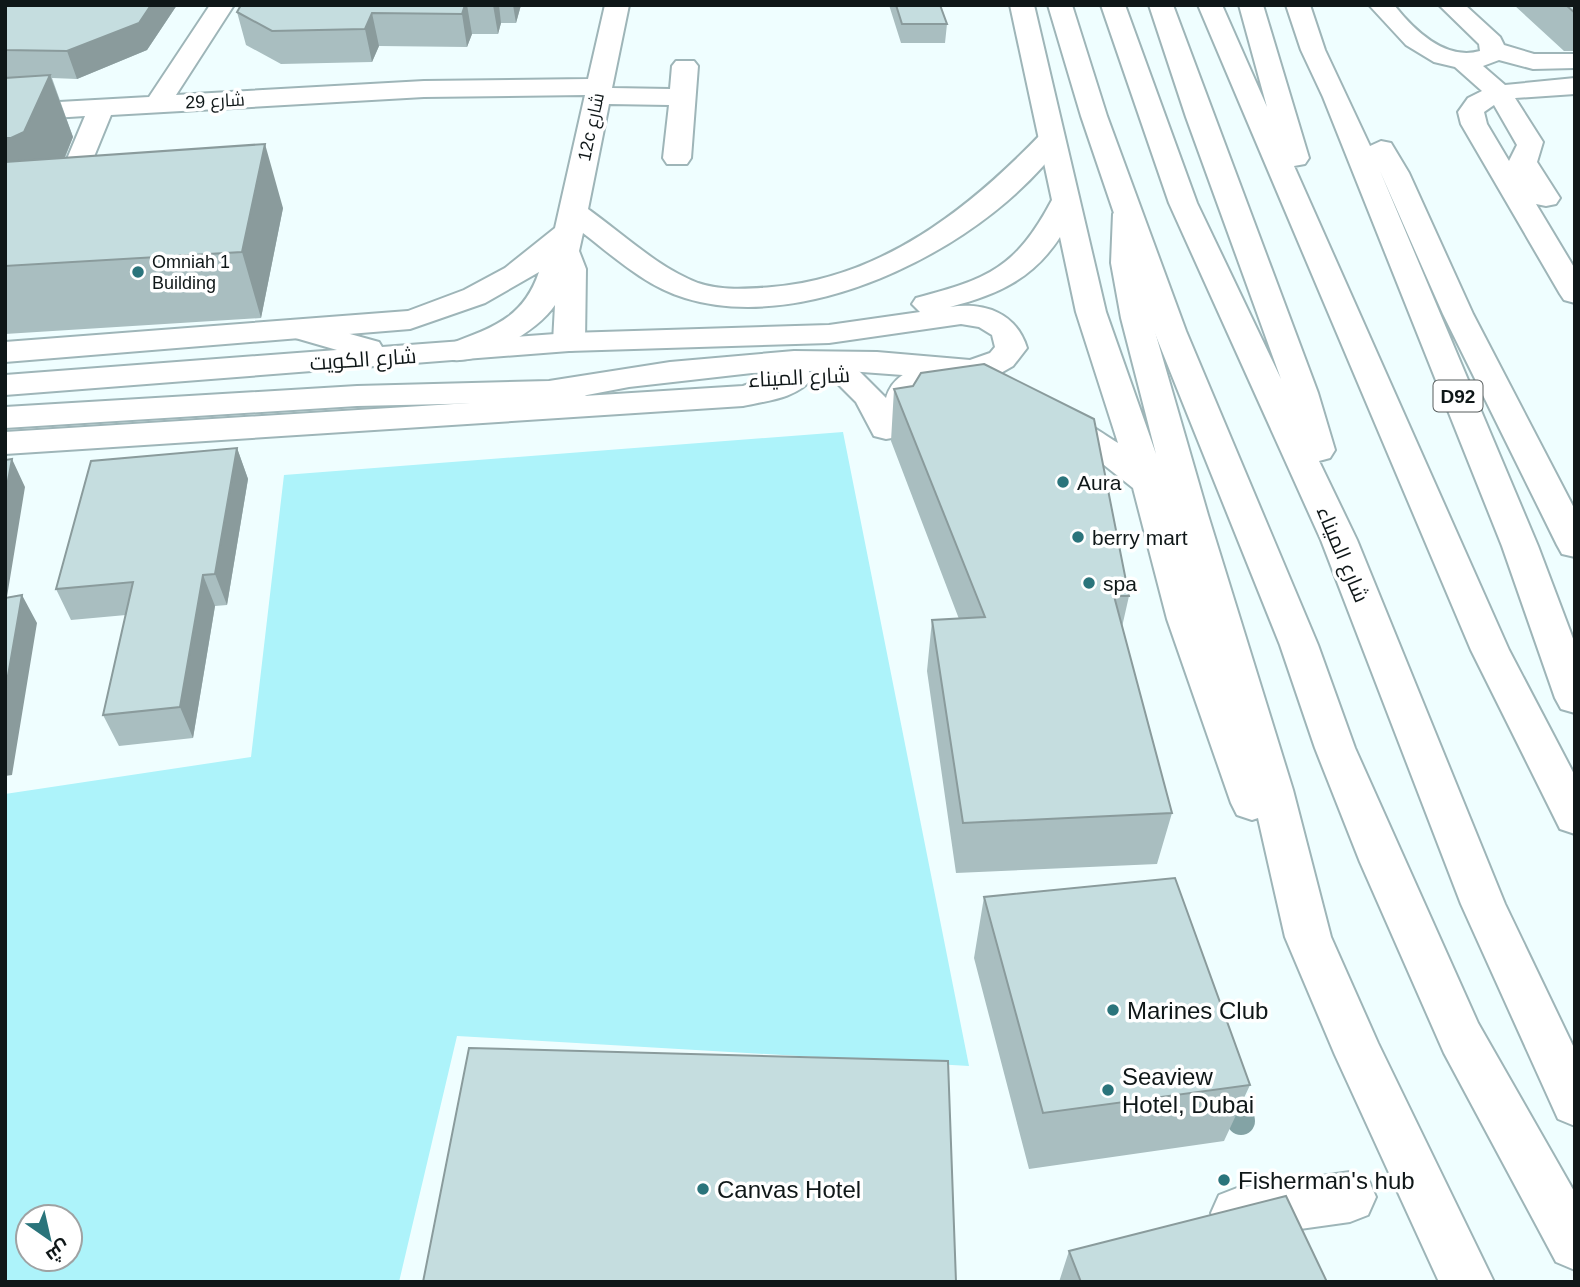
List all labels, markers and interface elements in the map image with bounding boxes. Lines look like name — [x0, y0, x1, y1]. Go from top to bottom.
street label: شارع 29 — [185, 89, 246, 115]
street label: 12c شارع — [574, 91, 610, 163]
place label: Omniah 1 Building — [152, 252, 230, 293]
marker: Omniah 1 Building — [130, 264, 146, 280]
street label: شارع الكويت — [309, 344, 417, 377]
street label: شارع الميناء — [747, 363, 851, 394]
road number: D92 — [1434, 380, 1482, 412]
place label: Aura — [1077, 471, 1122, 494]
marker: Aura — [1055, 474, 1071, 490]
street label: شارع الميناء — [1310, 503, 1374, 607]
place label: berry mart — [1092, 526, 1188, 549]
marker: berry mart — [1070, 529, 1086, 545]
place label: spa — [1103, 572, 1137, 595]
marker: spa — [1081, 575, 1097, 591]
place label: Marines Club — [1127, 997, 1268, 1024]
marker: Marines Club — [1105, 1002, 1121, 1018]
place label: Seaview Hotel, Dubai — [1122, 1063, 1254, 1118]
marker: Seaview Hotel, Dubai — [1100, 1082, 1116, 1098]
place label: Fisherman's hub — [1238, 1167, 1415, 1194]
marker: Fisherman's hub — [1216, 1172, 1232, 1188]
place label: Canvas Hotel — [717, 1176, 861, 1203]
marker: Canvas Hotel — [695, 1181, 711, 1197]
north arrow — [14, 1203, 84, 1273]
text: ش — [42, 1235, 74, 1267]

